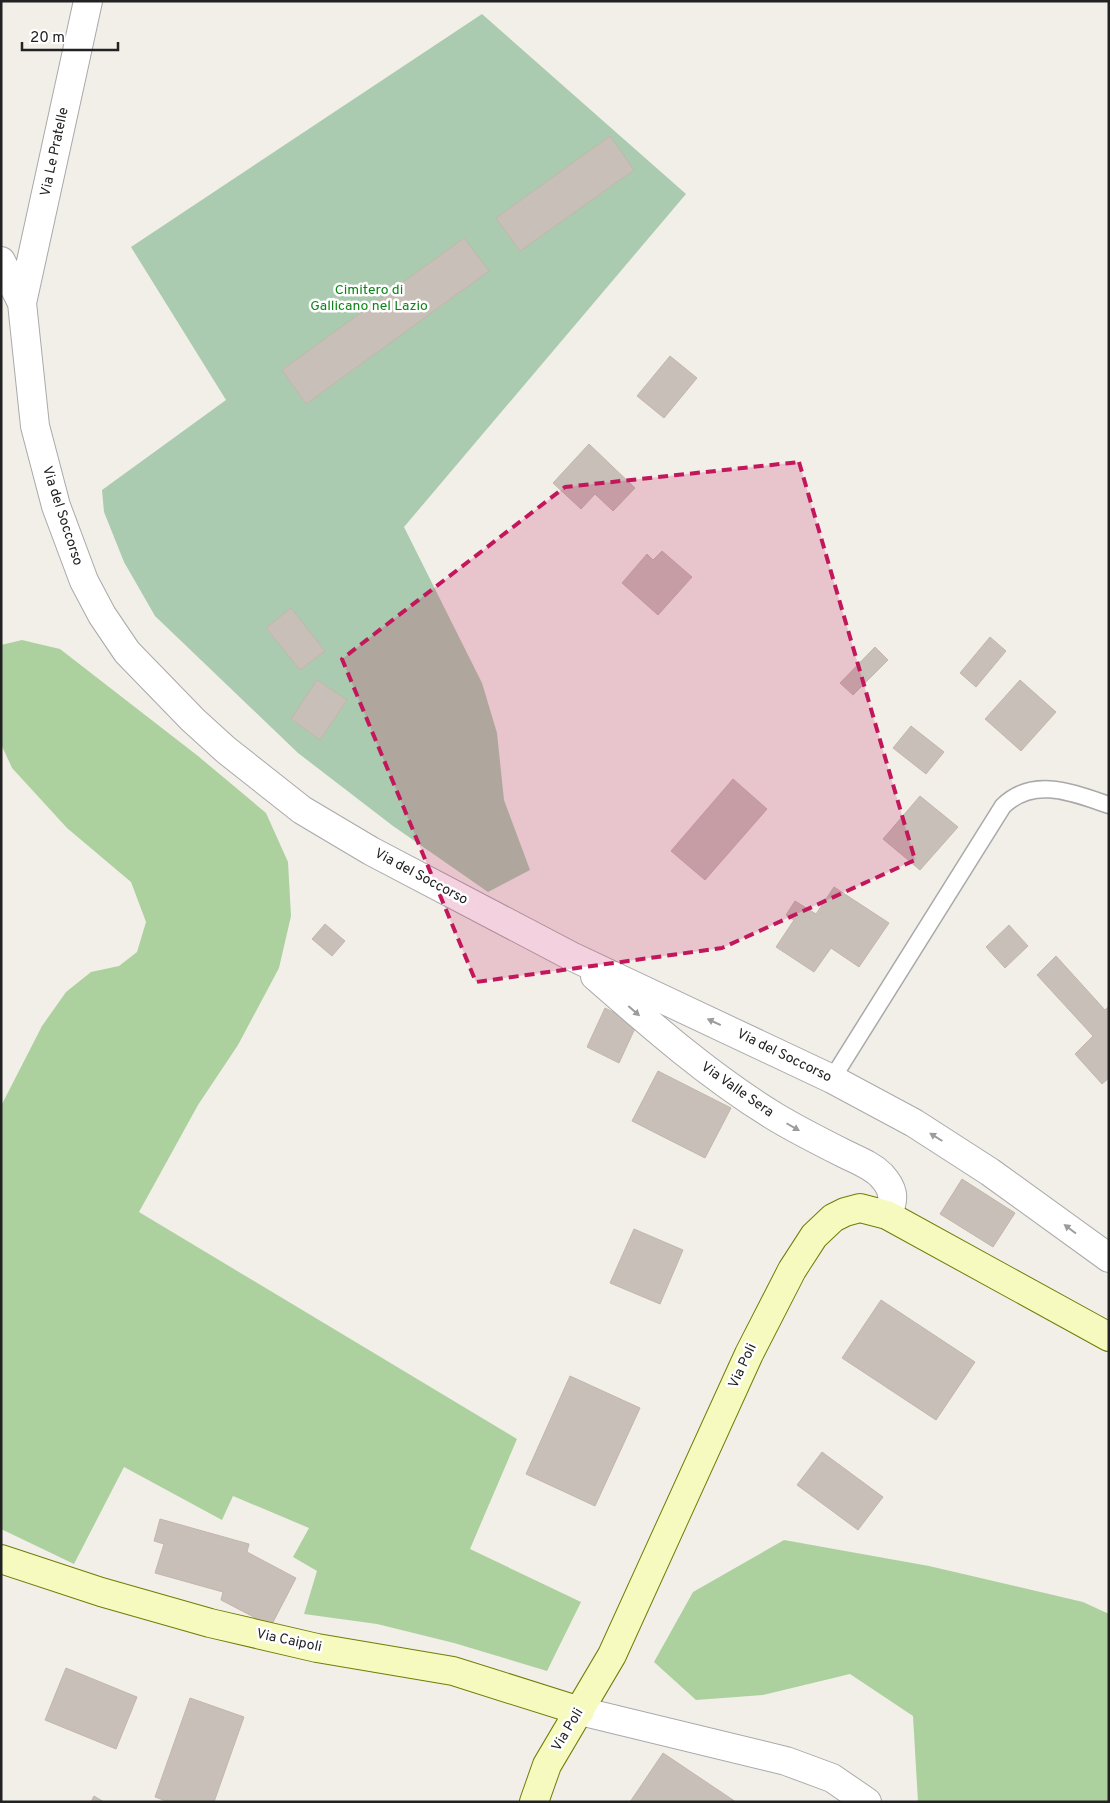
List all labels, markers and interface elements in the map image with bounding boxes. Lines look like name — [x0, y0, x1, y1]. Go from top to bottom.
scale bar — [22, 20, 119, 52]
text: 20 m — [30, 29, 65, 48]
street label: Via Le Pratelle — [37, 106, 73, 198]
park label: Cimitero di Gallicano nel Lazio — [310, 282, 428, 315]
street label: Via del Soccorso — [38, 464, 86, 568]
street label: Via del Soccorso — [371, 845, 471, 909]
one-way arrow — [628, 1005, 641, 1016]
one-way arrow — [707, 1018, 721, 1026]
street label: Via del Soccorso — [734, 1026, 834, 1086]
street label: Via Valle Sera — [697, 1059, 777, 1121]
one-way arrow — [786, 1123, 801, 1131]
one-way arrow — [930, 1132, 943, 1141]
one-way arrow — [1063, 1224, 1077, 1234]
street label: Via Poli — [725, 1341, 761, 1391]
street label: Via Caipoli — [255, 1626, 323, 1656]
street label: Via Poli — [549, 1705, 587, 1755]

